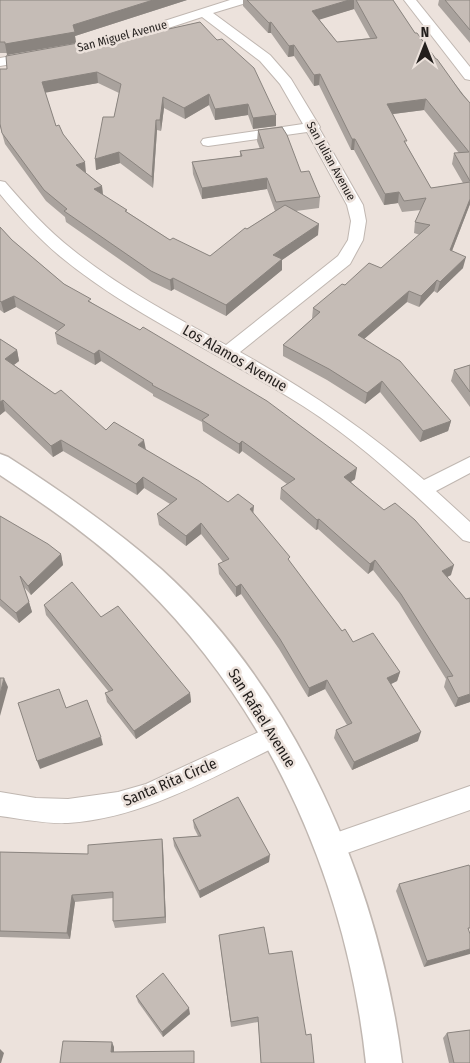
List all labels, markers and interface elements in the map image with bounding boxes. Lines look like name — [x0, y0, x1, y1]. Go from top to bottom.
street label: San Miguel Avenue — [76, 17, 168, 55]
north arrow — [400, 20, 450, 70]
text: N — [421, 24, 429, 41]
street label: San Julian Avenue — [304, 119, 358, 203]
street label: Los Alamos Avenue — [180, 321, 290, 395]
street label: San Rafael Avenue — [224, 665, 300, 771]
street label: Santa Rita Circle — [120, 754, 220, 810]

